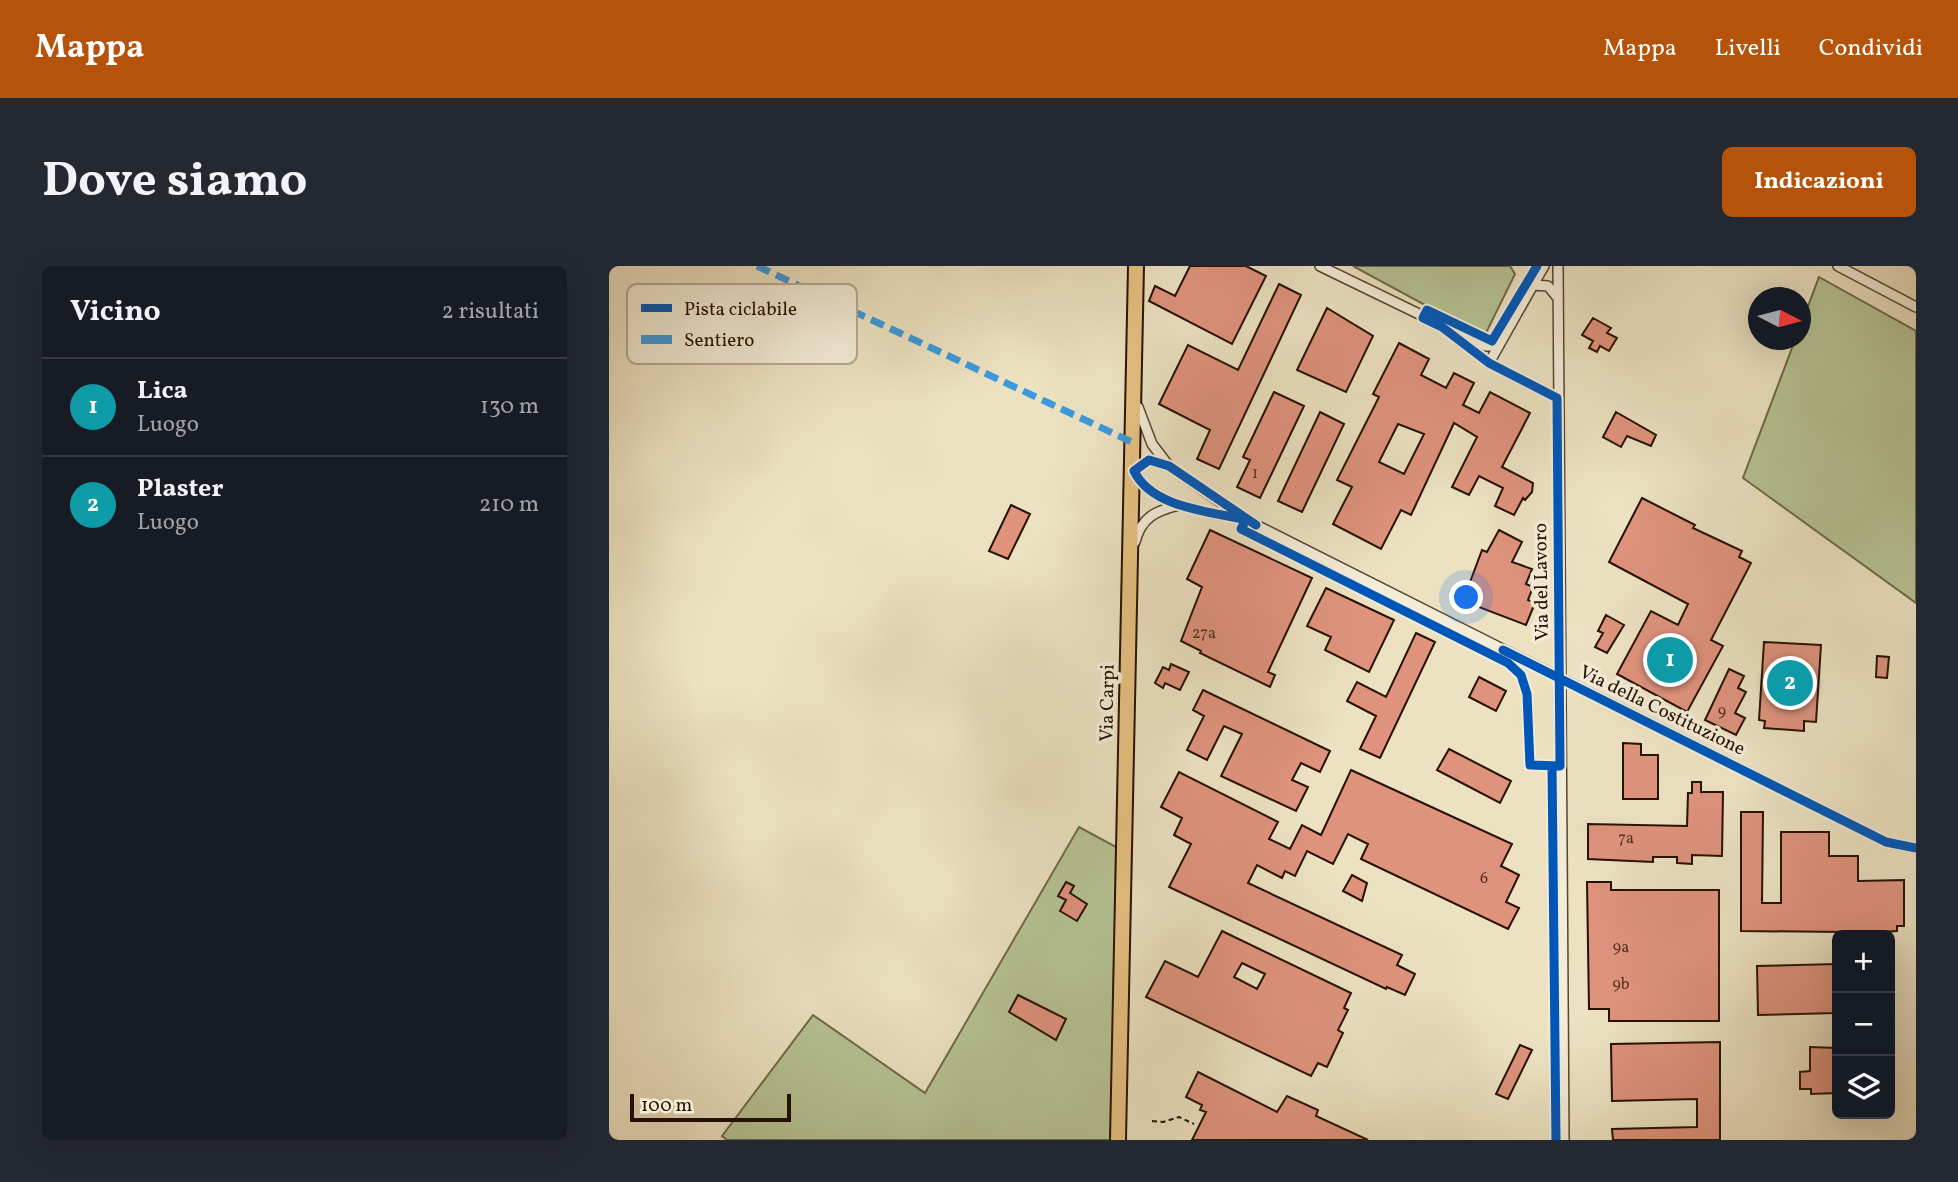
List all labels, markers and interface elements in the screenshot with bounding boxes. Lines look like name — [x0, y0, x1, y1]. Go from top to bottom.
text: Mappa — [35, 26, 144, 72]
text: Mappa — [1603, 32, 1677, 66]
text: Livelli — [1715, 32, 1781, 66]
text: Condividi — [1819, 32, 1923, 66]
button: Indicazioni — [1722, 147, 1916, 217]
text: Dove siamo — [42, 148, 308, 217]
legend — [627, 284, 857, 364]
north arrow — [1748, 287, 1811, 350]
text: Vicino — [70, 291, 161, 333]
text: 2 risultati — [442, 296, 539, 328]
text: Pista ciclabile — [684, 297, 797, 323]
text: Sentiero — [684, 328, 754, 354]
text: Lica — [137, 373, 188, 409]
text: 1 — [88, 391, 98, 423]
text: 130 m — [480, 391, 539, 423]
text: Luogo — [137, 409, 199, 441]
house number: 1 — [1252, 463, 1258, 485]
text: Plaster — [137, 471, 224, 507]
text: 2 — [87, 489, 99, 521]
text: 210 m — [479, 489, 539, 521]
text: Luogo — [137, 507, 199, 539]
street label: Via del Lavoro — [1528, 523, 1556, 641]
your location — [1449, 580, 1483, 614]
house number: 27a — [1192, 623, 1216, 645]
pin: 1 — [1647, 634, 1693, 686]
pin: 2 — [1767, 657, 1813, 709]
street label: Via della Costituzione — [1575, 660, 1749, 762]
street label: Via Carpi — [1094, 664, 1122, 742]
house number: 9 — [1718, 701, 1726, 723]
house number: 7a — [1618, 828, 1634, 850]
house number: 6 — [1480, 868, 1488, 890]
map controls — [1832, 930, 1895, 1119]
button: + — [1832, 930, 1895, 993]
house number: 9a — [1613, 937, 1629, 959]
house number: 9b — [1612, 974, 1630, 996]
button: − — [1832, 993, 1895, 1056]
button: layers — [1832, 1056, 1895, 1119]
scale bar — [630, 1091, 791, 1123]
text: 100 m — [641, 1093, 692, 1119]

